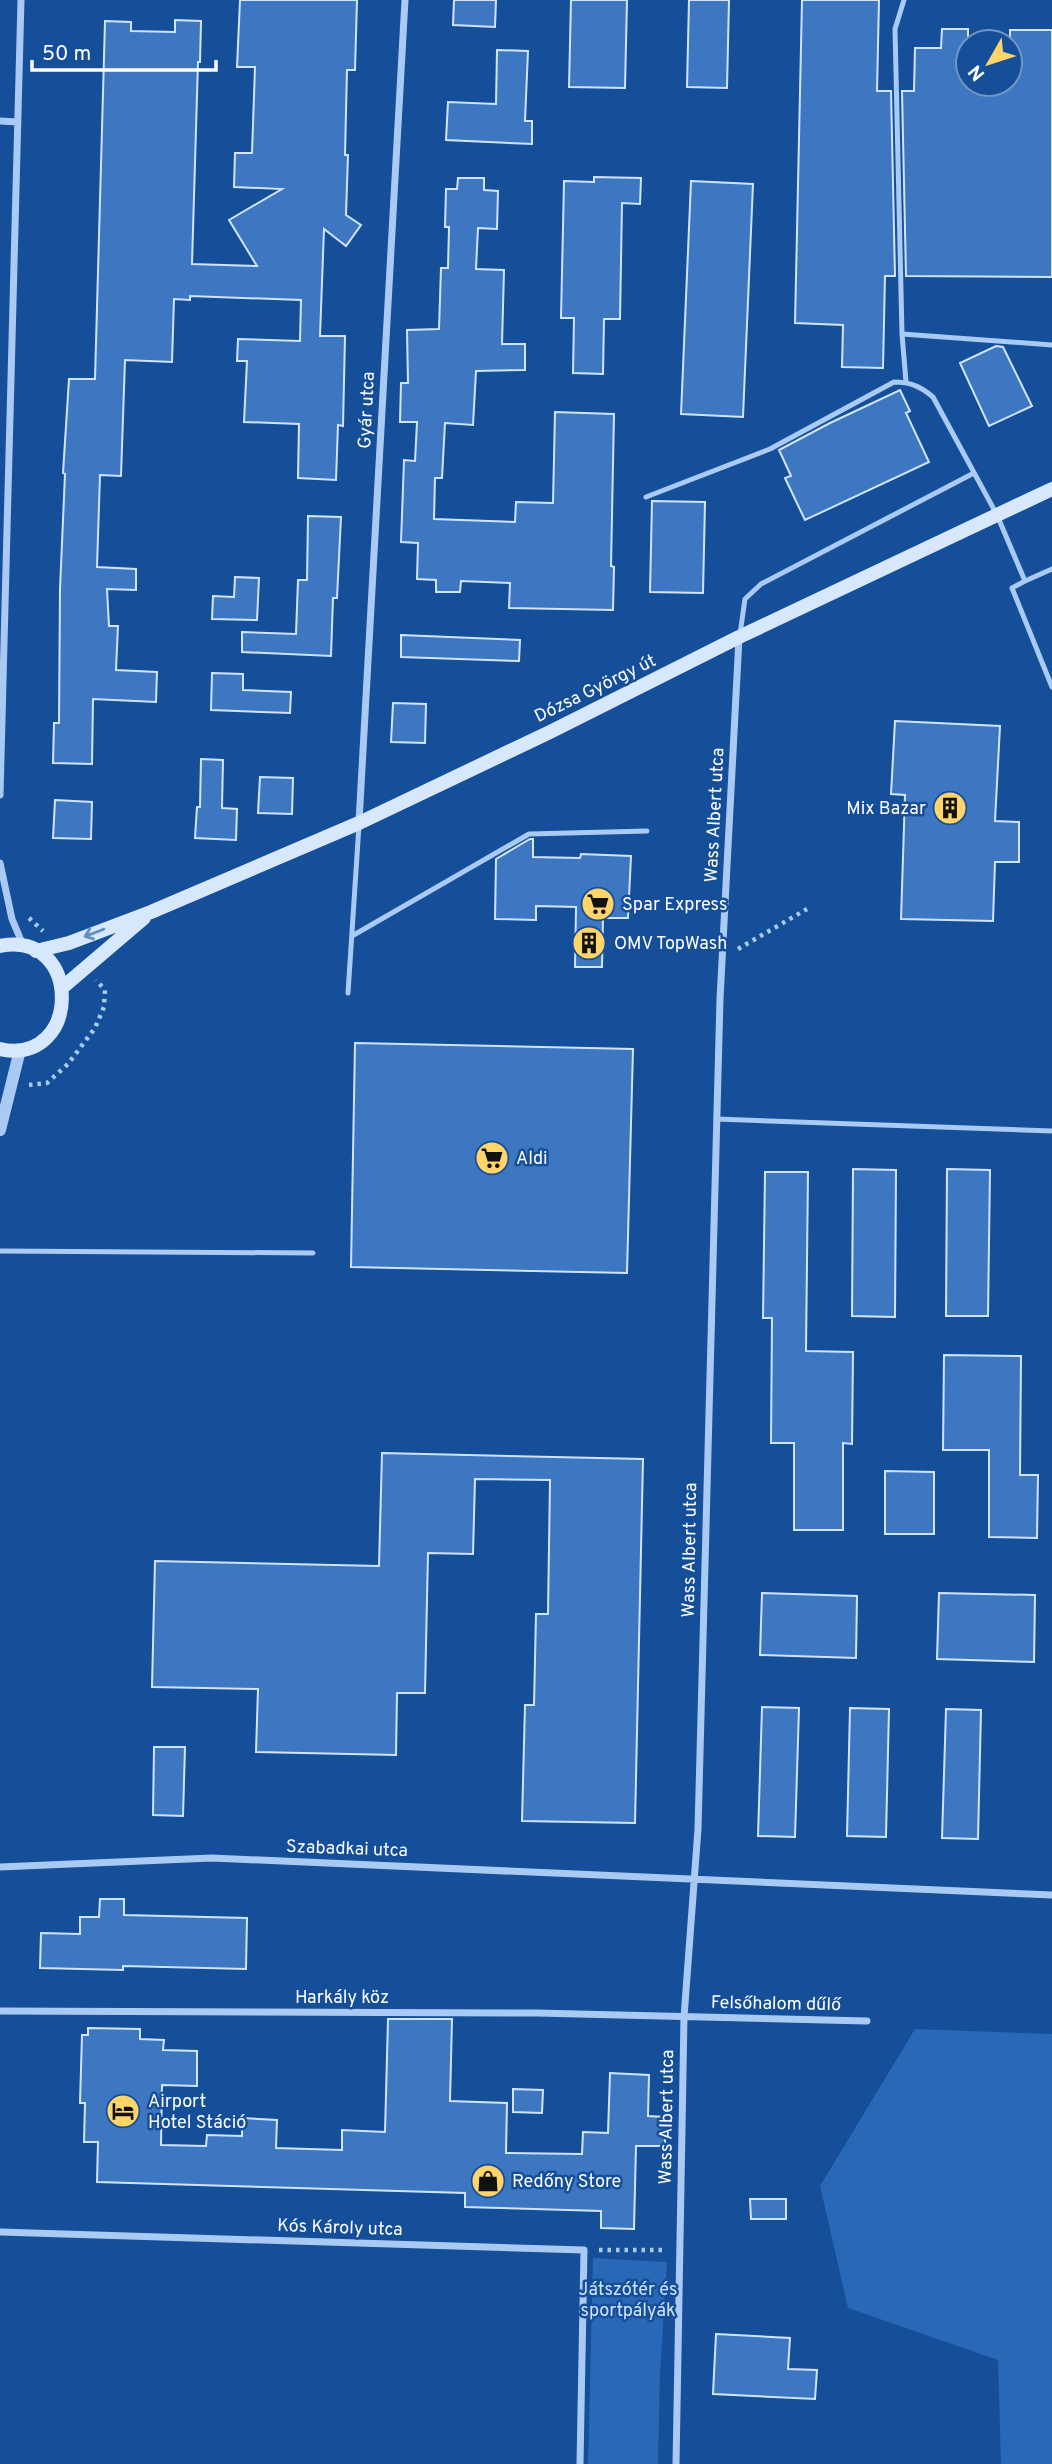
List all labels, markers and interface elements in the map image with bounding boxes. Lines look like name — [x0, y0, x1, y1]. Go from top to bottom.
scale bar — [32, 28, 215, 72]
north arrow — [954, 28, 1024, 98]
text: 50 m — [42, 41, 91, 68]
text: N — [964, 60, 991, 85]
street label: Gyár utca — [354, 371, 381, 449]
street label: Dózsa György út — [531, 650, 660, 729]
street label: Wass Albert utca — [700, 747, 731, 883]
building icon: Mix Bazar — [931, 789, 969, 827]
place label: Mix Bazar — [846, 798, 926, 821]
supermarket icon: Spar Express — [579, 885, 617, 923]
place label: Spar Express — [622, 894, 727, 917]
building icon: OMV TopWash — [570, 924, 608, 962]
one-way arrow — [83, 928, 105, 941]
place label: OMV TopWash — [614, 933, 727, 956]
supermarket icon: Aldi — [473, 1139, 511, 1177]
place label: Aldi — [516, 1148, 548, 1171]
street label: Wass Albert utca — [678, 1482, 703, 1618]
street label: Szabadkai utca — [286, 1836, 408, 1863]
street label: Harkály köz — [295, 1987, 389, 2010]
street label: Felsőhalom dűlő — [711, 1992, 842, 2017]
street label: Wass Albert utca — [655, 2049, 680, 2185]
place label: Airport Hotel Stáció — [148, 2091, 246, 2135]
hotel icon: Airport Hotel Stáció — [104, 2092, 142, 2130]
shop icon: Redőny Store — [469, 2162, 507, 2200]
place label: Redőny Store — [512, 2171, 621, 2194]
street label: Kós Károly utca — [277, 2215, 403, 2242]
park label: Játszótér és sportpályák — [579, 2279, 677, 2323]

